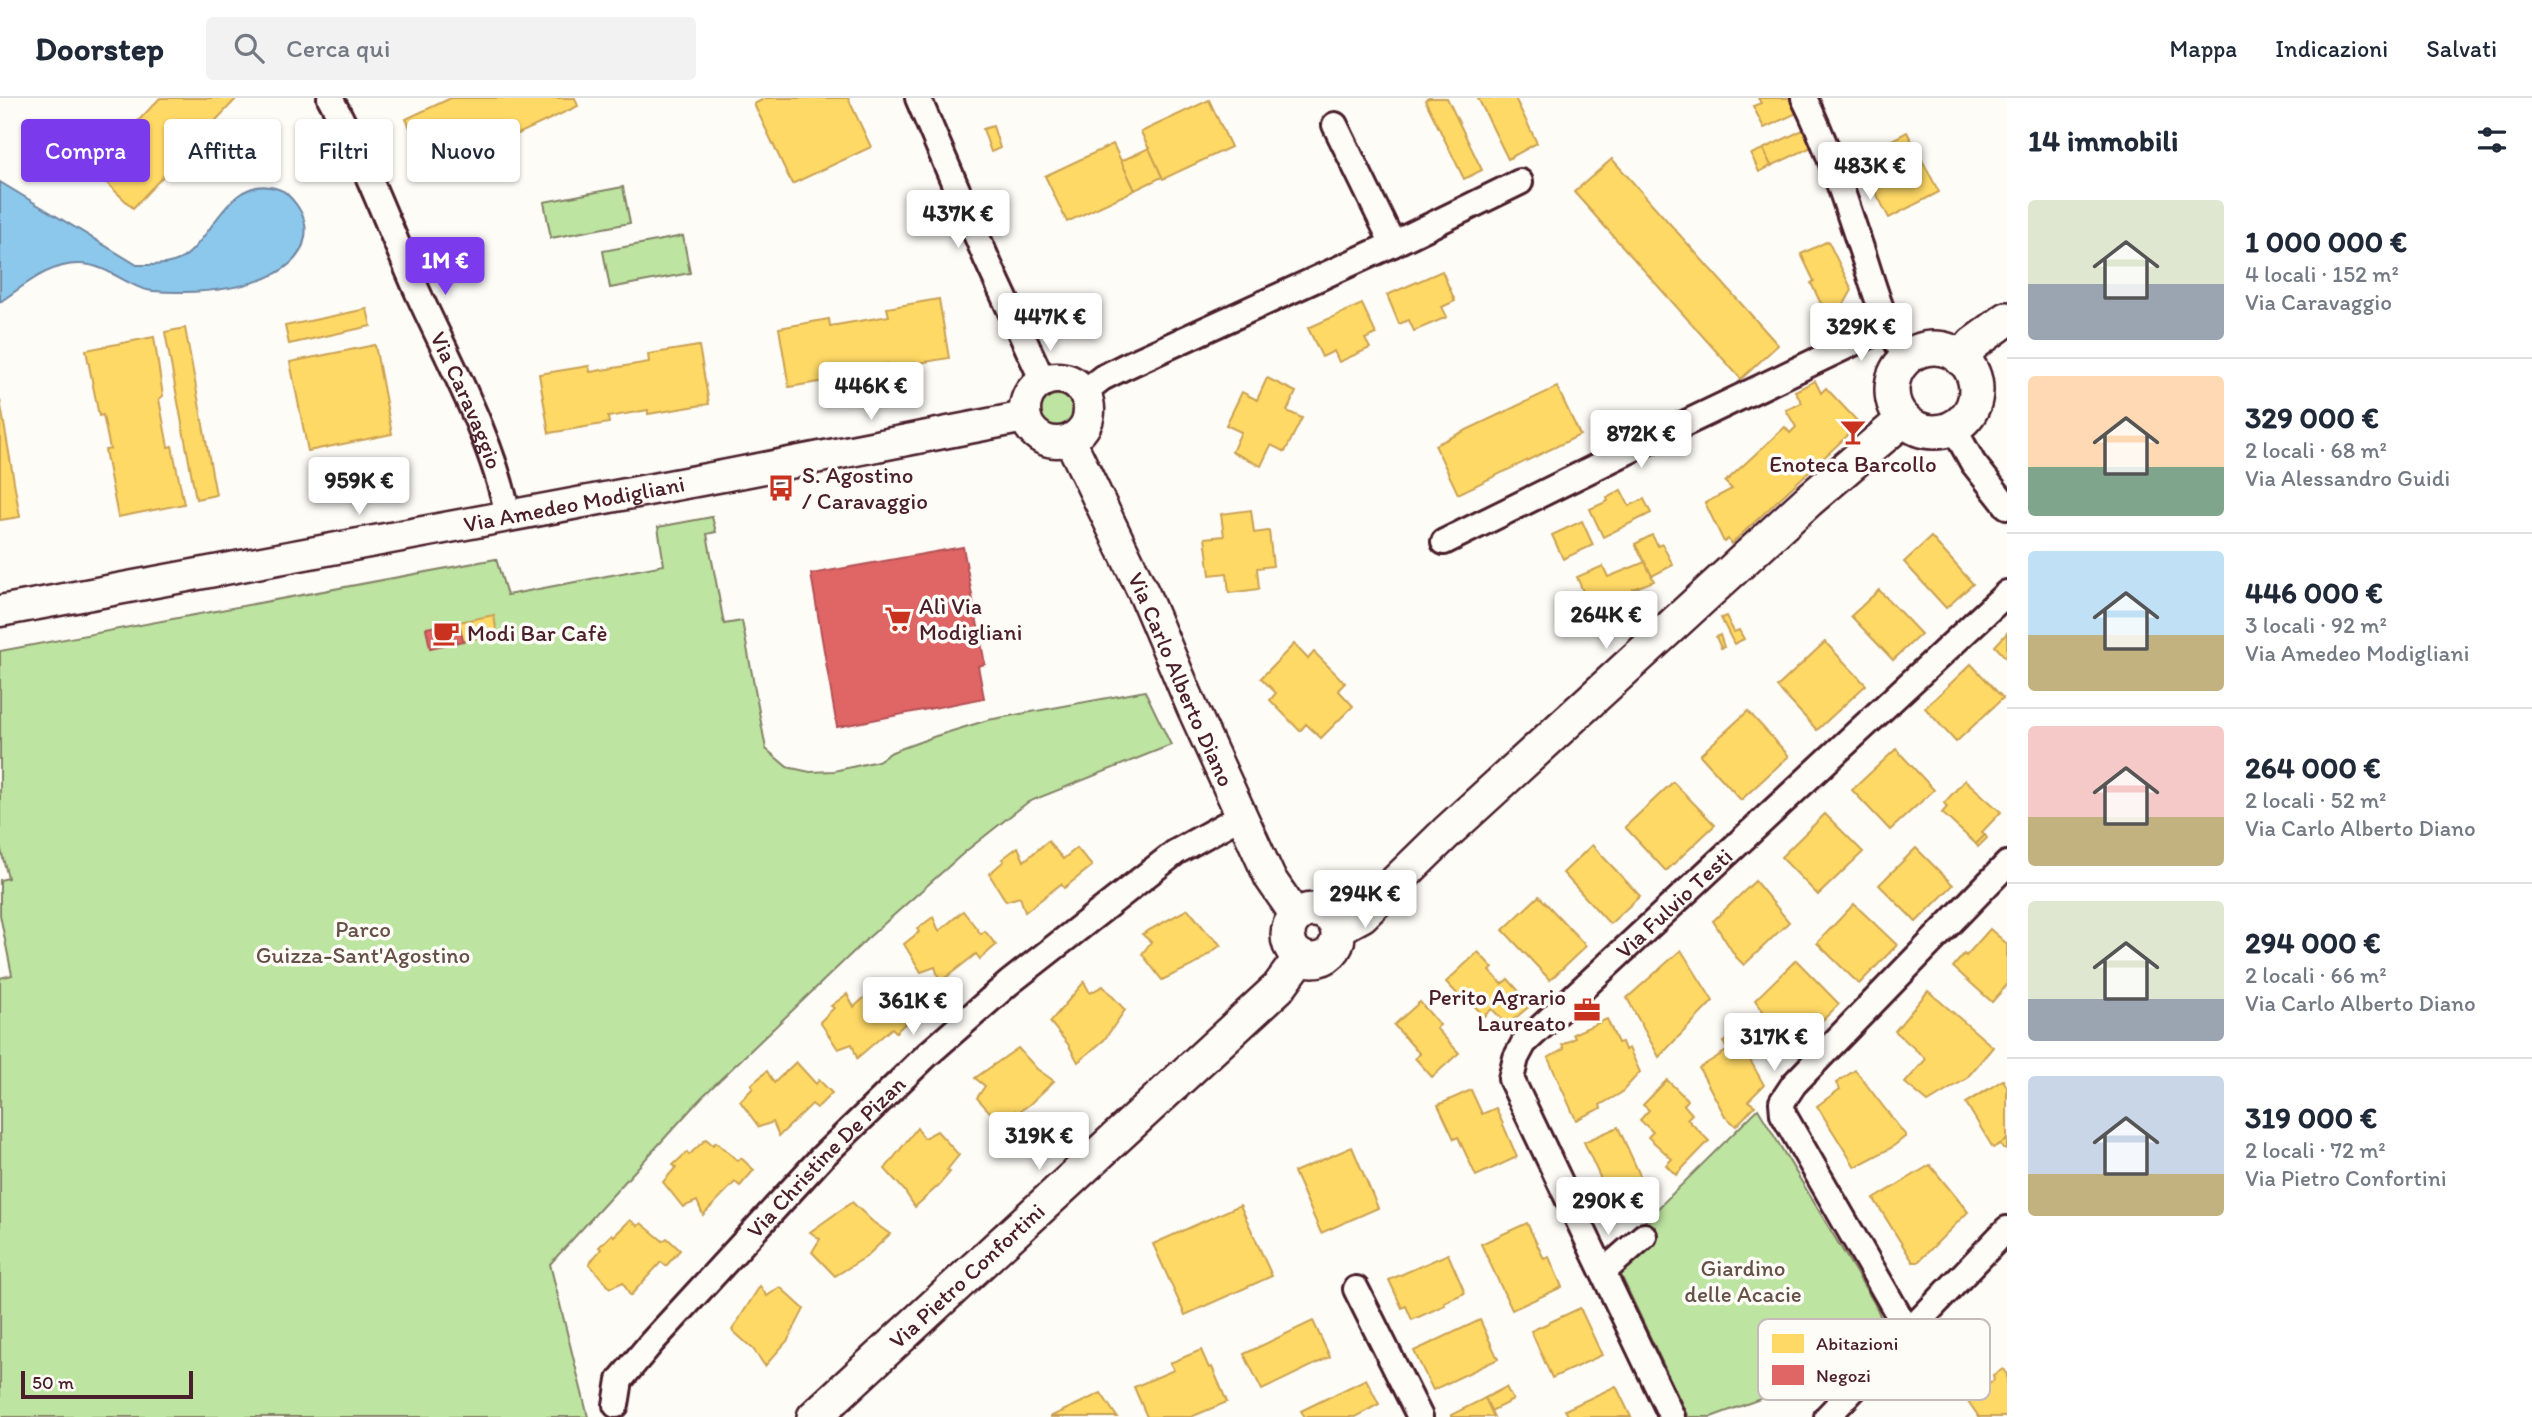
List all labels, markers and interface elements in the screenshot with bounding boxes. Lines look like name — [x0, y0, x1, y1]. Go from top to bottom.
search box — [206, 17, 696, 80]
text: Doorstep — [35, 29, 164, 68]
icon: search — [230, 29, 268, 67]
text: Cerca qui — [286, 32, 390, 64]
text: Mappa — [2169, 34, 2237, 63]
text: Indicazioni — [2275, 34, 2388, 63]
text: Salvati — [2426, 34, 2497, 63]
chip: Compra — [21, 119, 150, 182]
chip: Affitta — [164, 119, 281, 182]
chip: Filtri — [295, 119, 393, 182]
chip: Nuovo — [407, 119, 520, 182]
icon: filters — [2473, 121, 2511, 159]
text: 14 immobili — [2028, 122, 2178, 159]
pin: 483K € — [1813, 142, 1927, 202]
text: 483K € — [1834, 151, 1906, 179]
pin: 437K € — [901, 190, 1015, 250]
text: 437K € — [923, 199, 993, 227]
text: 1 000 000 € — [2245, 223, 2407, 260]
icon: home — [2084, 228, 2168, 312]
pin: 1M € — [404, 238, 486, 297]
text: 1M € — [421, 246, 469, 274]
text: 4 locali · 152 m² — [2245, 260, 2399, 288]
text: Via Caravaggio — [2245, 288, 2392, 316]
pin: 447K € — [993, 294, 1107, 353]
text: 447K € — [1014, 302, 1086, 330]
pin: 329K € — [1804, 303, 1918, 363]
text: 329K € — [1826, 312, 1896, 340]
street label: Via Caravaggio — [424, 327, 509, 473]
pin: 446K € — [814, 362, 928, 422]
text: 446K € — [835, 371, 907, 399]
text: 329 000 € — [2245, 399, 2379, 436]
icon: home — [2084, 404, 2168, 488]
pin: 872K € — [1584, 410, 1698, 470]
bar icon: Enoteca Barcollo — [1838, 417, 1868, 447]
text: 872K € — [1606, 419, 1676, 447]
text: 2 locali · 68 m² — [2245, 436, 2387, 464]
place label: Enoteca Barcollo — [1769, 450, 1937, 478]
pin: 959K € — [302, 458, 416, 517]
place label: S. Agostino / Caravaggio — [802, 461, 928, 515]
text: Via Alessandro Guidi — [2245, 464, 2450, 492]
text: 959K € — [324, 466, 394, 494]
street label: Via Amedeo Modigliani — [461, 469, 687, 538]
bus stop icon: S. Agostino / Caravaggio — [766, 473, 796, 503]
street label: Via Carlo Alberto Diano — [1122, 568, 1240, 791]
text: 446 000 € — [2245, 574, 2383, 611]
icon: home — [2084, 579, 2168, 663]
place label: Alì Via Modigliani — [919, 592, 1022, 646]
pin: 264K € — [1549, 592, 1663, 651]
text: 264K € — [1570, 600, 1642, 628]
supermarket icon: Alì Via Modigliani — [883, 604, 913, 634]
text: 3 locali · 92 m² — [2245, 611, 2387, 639]
cafe icon: Modi Bar Cafè — [431, 618, 461, 648]
place label: Modi Bar Cafè — [467, 619, 607, 647]
text: Via Amedeo Modigliani — [2245, 639, 2469, 667]
text: 264 000 € — [2245, 749, 2381, 786]
icon: home — [2084, 754, 2168, 838]
text: 2 locali · 52 m² — [2245, 786, 2386, 814]
text: Via Carlo Alberto Diano — [2245, 814, 2476, 842]
street label: Via Fulvio Testi — [1610, 842, 1738, 964]
pin: 294K € — [1308, 870, 1422, 930]
text: 294K € — [1330, 879, 1400, 907]
park label: Parco Guizza-Sant'Agostino — [256, 915, 470, 969]
text: 294 000 € — [2245, 924, 2381, 961]
icon: home — [2084, 929, 2168, 1013]
text: 2 locali · 66 m² — [2245, 961, 2387, 989]
pin: 361K € — [856, 978, 970, 1037]
place label: Perito Agrario Laureato — [1428, 983, 1566, 1037]
text: 361K € — [879, 986, 947, 1014]
text: Via Carlo Alberto Diano — [2245, 989, 2476, 1017]
office icon: Perito Agrario Laureato — [1572, 995, 1602, 1025]
pin: 317K € — [1717, 1014, 1831, 1073]
text: 317K € — [1740, 1022, 1808, 1050]
street label: Via Christine De Pizan — [741, 1070, 911, 1244]
text: 319 000 € — [2245, 1099, 2377, 1136]
icon: home — [2084, 1104, 2168, 1188]
pin: 319K € — [982, 1112, 1096, 1172]
text: 319K € — [1005, 1121, 1073, 1149]
text: 2 locali · 72 m² — [2245, 1136, 2386, 1164]
text: Via Pietro Confortini — [2245, 1164, 2447, 1192]
pin: 290K € — [1551, 1178, 1665, 1237]
text: 290K € — [1572, 1186, 1644, 1214]
street label: Via Pietro Confortini — [883, 1197, 1050, 1355]
park label: Giardino delle Acacie — [1684, 1254, 1802, 1308]
legend — [1758, 1319, 1990, 1400]
text: Abitazioni — [1816, 1332, 1898, 1355]
text: Negozi — [1816, 1364, 1871, 1387]
scale bar — [21, 1368, 192, 1400]
text: 50 m — [32, 1371, 74, 1394]

